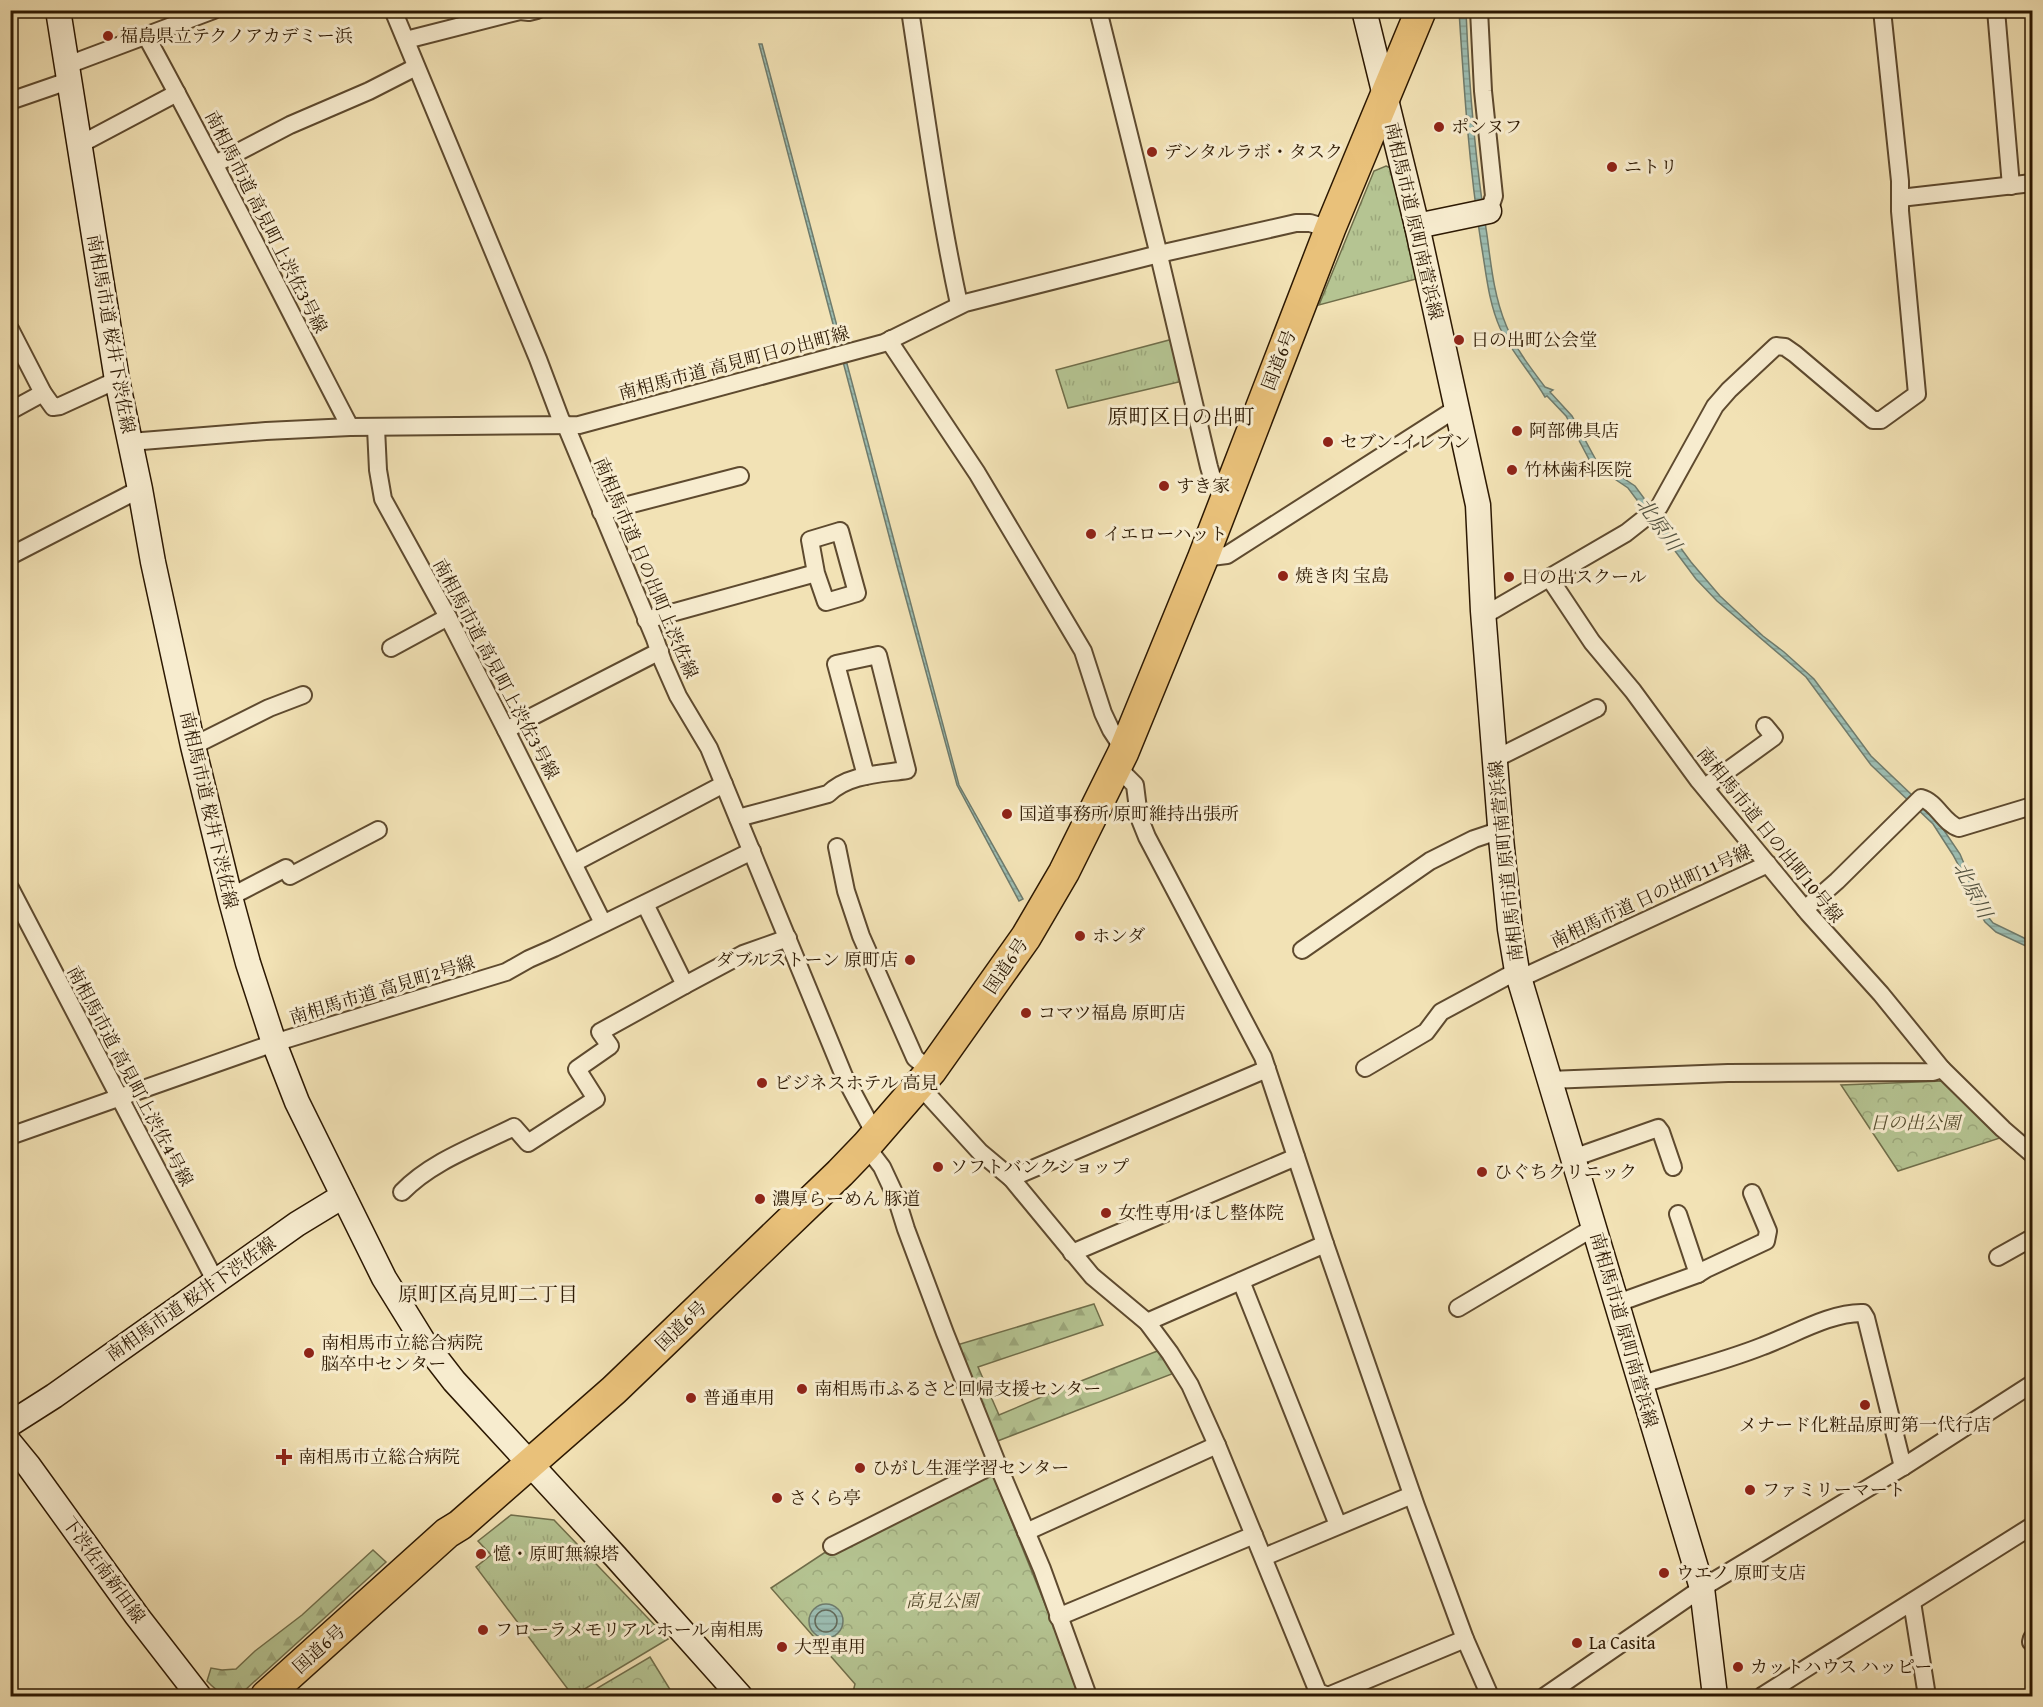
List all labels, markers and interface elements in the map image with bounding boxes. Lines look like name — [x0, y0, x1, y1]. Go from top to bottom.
place label: 福島県立テクノアカデミー浜 — [120, 22, 353, 49]
marker: 福島県立テクノアカデミー浜 — [101, 29, 115, 43]
street label: 南相馬市道 高見町上渋佐3号線 — [198, 106, 334, 338]
place label: ポンヌフ — [1451, 113, 1522, 140]
street label: 南相馬市道 原町南萱浜線 — [1379, 119, 1450, 322]
marker: ポンヌフ — [1432, 120, 1446, 134]
place label: デンタルラボ・タスク — [1164, 138, 1343, 165]
marker: デンタルラボ・タスク — [1145, 145, 1159, 159]
place label: ニトリ — [1624, 153, 1678, 180]
marker: ニトリ — [1605, 160, 1619, 174]
street label: 南相馬市道 桜井下渋佐線 — [81, 232, 142, 436]
street label: 南相馬市道 高見町日の出町線 — [615, 319, 852, 406]
street label: 国道6号 — [1255, 326, 1302, 394]
place label: 日の出町公会堂 — [1471, 326, 1597, 353]
marker: 日の出町公会堂 — [1452, 333, 1466, 347]
district label: 原町区日の出町 — [1108, 401, 1255, 432]
place label: 阿部佛具店 — [1529, 417, 1619, 444]
marker: 阿部佛具店 — [1510, 424, 1524, 438]
place label: セブン-イレブン — [1340, 428, 1471, 455]
marker: セブン-イレブン — [1321, 435, 1335, 449]
street label: 南相馬市道 日の出町上渋佐線 — [588, 453, 705, 683]
place label: 竹林歯科医院 — [1524, 456, 1632, 483]
marker: 竹林歯科医院 — [1505, 463, 1519, 477]
place label: すき家 — [1176, 472, 1230, 499]
marker: すき家 — [1157, 479, 1171, 493]
water label: 北原川 — [1630, 491, 1690, 558]
place label: イエローハット — [1103, 520, 1227, 547]
marker: イエローハット — [1084, 527, 1098, 541]
street label: 南相馬市道 高見町上渋佐3号線 — [427, 554, 566, 784]
place label: 焼き肉 宝島 — [1295, 562, 1389, 589]
place label: 日の出スクール — [1521, 563, 1647, 590]
marker: 焼き肉 宝島 — [1276, 569, 1290, 583]
marker: 日の出スクール — [1502, 570, 1516, 584]
street label: 南相馬市道 桜井下渋佐線 — [174, 708, 245, 911]
street label: 南相馬市道 日の出町10号線 — [1691, 741, 1850, 928]
street label: 南相馬市道 原町南萱浜線 — [1482, 759, 1529, 963]
place label: 国道事務所 原町維持出張所 — [1019, 800, 1239, 827]
marker: 国道事務所 原町維持出張所 — [1000, 807, 1014, 821]
street label: 南相馬市道 日の出町11号線 — [1546, 837, 1756, 954]
water label: 北原川 — [1947, 856, 2001, 925]
place label: ホンダ — [1092, 922, 1145, 949]
marker: ホンダ — [1073, 929, 1087, 943]
street label: 国道6号 — [977, 932, 1034, 999]
place label: ダブルストーン 原町店 — [716, 946, 898, 973]
street label: 南相馬市道 高見町2号線 — [286, 948, 478, 1031]
marker: ダブルストーン 原町店 — [903, 953, 917, 967]
street label: 南相馬市道 高見町上渋佐4号線 — [61, 961, 200, 1191]
place label: コマツ福島 原町店 — [1038, 999, 1185, 1026]
marker: コマツ福島 原町店 — [1019, 1006, 1033, 1020]
place label: ビジネスホテル 高見 — [774, 1069, 939, 1096]
marker: ビジネスホテル 高見 — [755, 1076, 769, 1090]
park label: 日の出公園 — [1870, 1109, 1963, 1136]
place label: ソフトバンクショップ — [950, 1153, 1129, 1180]
place label: ひぐちクリニック — [1494, 1158, 1637, 1185]
marker: ソフトバンクショップ — [931, 1160, 945, 1174]
marker: ひぐちクリニック — [1475, 1165, 1489, 1179]
place label: 濃厚らーめん 豚道 — [772, 1185, 920, 1212]
marker: 濃厚らーめん 豚道 — [753, 1192, 767, 1206]
place label: 女性専用 ほし整体院 — [1118, 1199, 1284, 1226]
marker: 女性専用 ほし整体院 — [1099, 1206, 1113, 1220]
street label: 南相馬市道 原町南萱浜線 — [1584, 1229, 1665, 1431]
street label: 南相馬市道 桜井下渋佐線 — [100, 1230, 281, 1368]
district label: 原町区高見町二丁目 — [398, 1279, 578, 1308]
street label: 国道6号 — [649, 1294, 713, 1357]
place label: 南相馬市立総合病院 脳卒中センター — [321, 1329, 483, 1377]
marker: 南相馬市立総合病院 脳卒中センター — [302, 1346, 316, 1360]
place label: 南相馬市ふるさと回帰支援センター — [814, 1375, 1101, 1402]
marker: 南相馬市ふるさと回帰支援センター — [795, 1382, 809, 1396]
place label: 普通車用 — [703, 1384, 775, 1411]
marker: 普通車用 — [684, 1391, 698, 1405]
marker: メナード化粧品原町第一代行店 — [1858, 1398, 1872, 1412]
place label: メナード化粧品原町第一代行店 — [1739, 1411, 1991, 1438]
place label: 南相馬市立総合病院 — [298, 1443, 460, 1470]
marker: 南相馬市立総合病院 — [275, 1448, 293, 1466]
place label: ひがし生涯学習センター — [872, 1454, 1069, 1481]
marker: ひがし生涯学習センター — [853, 1461, 867, 1475]
place label: ファミリーマート — [1762, 1476, 1906, 1503]
marker: ファミリーマート — [1743, 1483, 1757, 1497]
place label: さくら亭 — [789, 1484, 861, 1511]
marker: さくら亭 — [770, 1491, 784, 1505]
street label: 下渋佐南新田線 — [56, 1511, 152, 1629]
place label: 憶・原町無線塔 — [493, 1540, 619, 1567]
marker: 憶・原町無線塔 — [474, 1547, 488, 1561]
place label: ウエノ 原町支店 — [1676, 1559, 1806, 1586]
marker: ウエノ 原町支店 — [1657, 1566, 1671, 1580]
park label: 高見公園 — [906, 1587, 981, 1614]
place label: フローラメモリアルホール南相馬 — [495, 1616, 763, 1643]
street label: 国道6号 — [286, 1618, 351, 1680]
marker: フローラメモリアルホール南相馬 — [476, 1623, 490, 1637]
place label: La Casita — [1589, 1629, 1656, 1656]
place label: 大型車用 — [794, 1633, 866, 1660]
marker: La Casita — [1570, 1636, 1584, 1650]
marker: 大型車用 — [775, 1640, 789, 1654]
place label: カットハウス ハッピー — [1750, 1653, 1932, 1680]
marker: カットハウス ハッピー — [1731, 1660, 1745, 1674]

